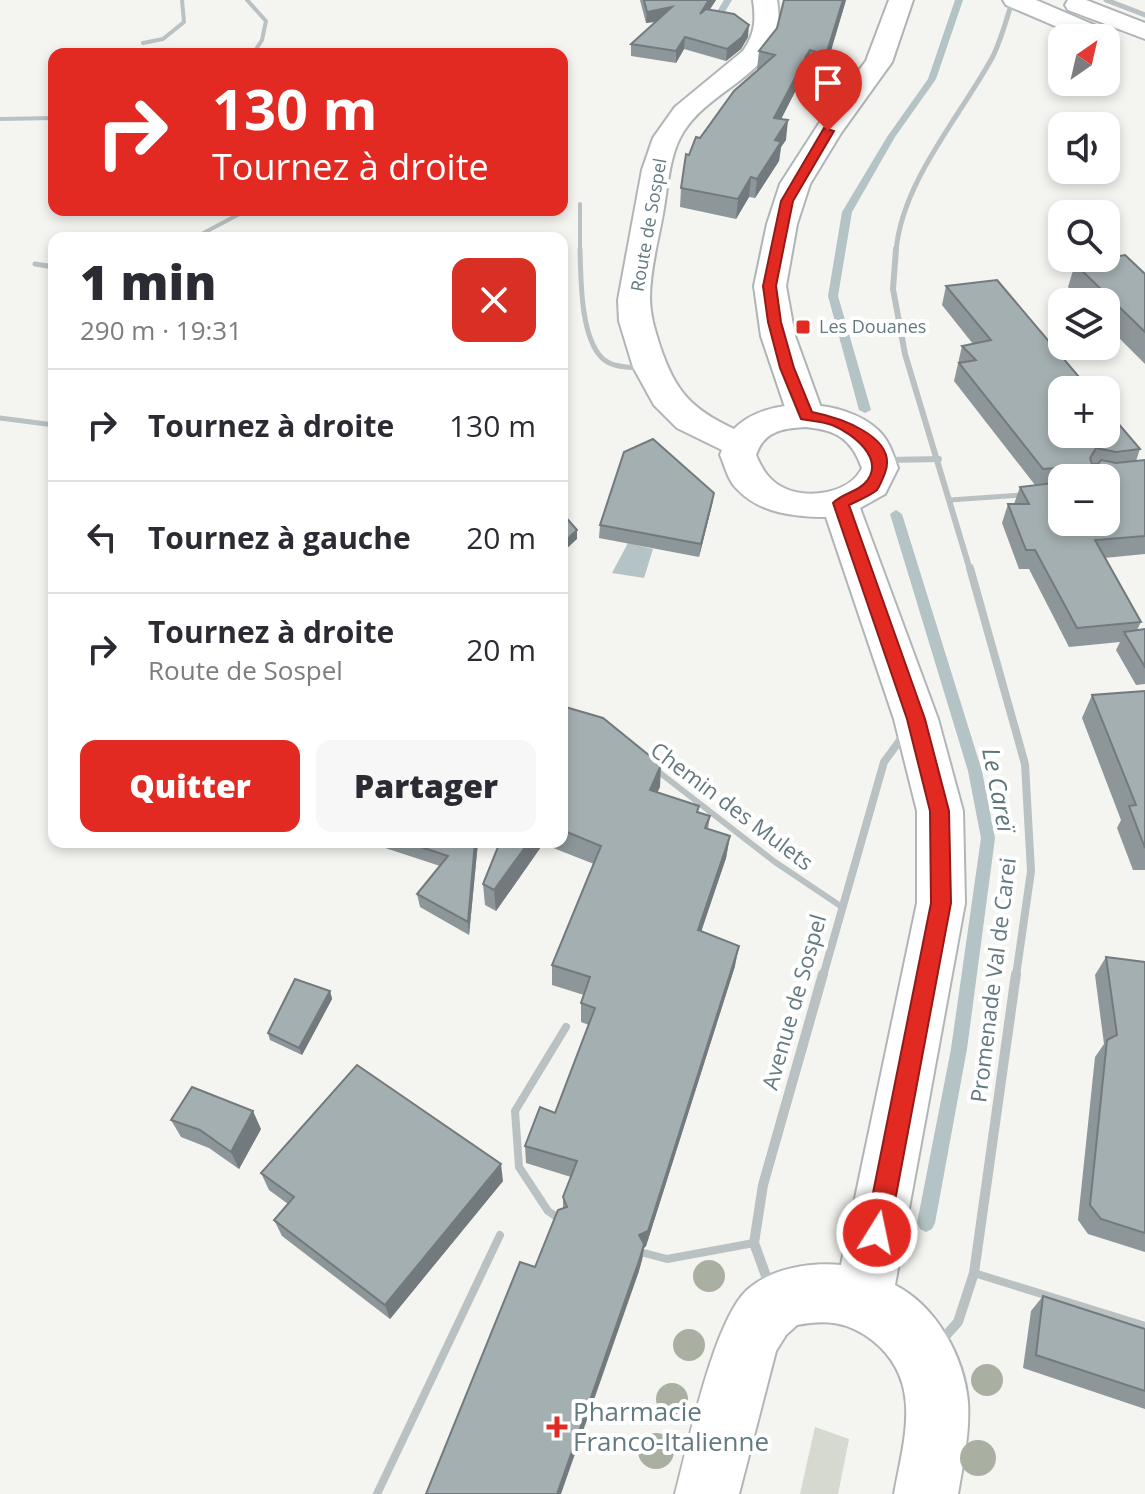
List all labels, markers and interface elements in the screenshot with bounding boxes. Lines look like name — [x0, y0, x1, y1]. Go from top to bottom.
north arrow — [1048, 24, 1120, 96]
map controls — [1048, 24, 1120, 536]
pin — [794, 49, 862, 131]
icon: arrive — [806, 61, 850, 105]
text: 130 m — [212, 70, 378, 146]
icon: right — [80, 80, 184, 184]
button: sound — [1048, 112, 1120, 184]
text: Tournez à droite — [212, 142, 489, 191]
street label: Route de Sospel — [624, 156, 672, 293]
button: search — [1048, 200, 1120, 272]
text: 1 min — [80, 249, 216, 314]
button: close — [452, 258, 536, 342]
button: layers — [1048, 288, 1120, 360]
text: 290 m · 19:31 — [80, 312, 242, 348]
place label: Les Douanes — [819, 314, 926, 338]
marker: Les Douanes — [794, 318, 812, 336]
button: + — [1048, 376, 1120, 448]
icon: right — [80, 403, 124, 447]
text: Tournez à droite — [148, 405, 394, 446]
text: 130 m — [449, 405, 536, 446]
button: − — [1048, 464, 1120, 536]
icon: left — [80, 515, 124, 559]
text: Tournez à gauche — [148, 517, 411, 558]
text: 20 m — [466, 517, 536, 558]
text: Tournez à droite — [148, 611, 394, 652]
icon: right — [80, 627, 124, 671]
text: 20 m — [466, 629, 536, 670]
text: Route de Sospel — [148, 652, 343, 688]
street label: Chemin des Mulets — [645, 734, 820, 876]
button: Quitter — [80, 740, 300, 832]
button: Partager — [316, 740, 536, 832]
water label: Le Careï — [975, 745, 1024, 837]
street label: Promenade Val de Carei — [962, 856, 1022, 1104]
street label: Avenue de Sospel — [754, 911, 832, 1093]
position arrow — [835, 1191, 919, 1275]
place label: Pharmacie Franco-Italienne — [573, 1393, 769, 1459]
marker: Pharmacie Franco-Italienne — [548, 1418, 566, 1436]

